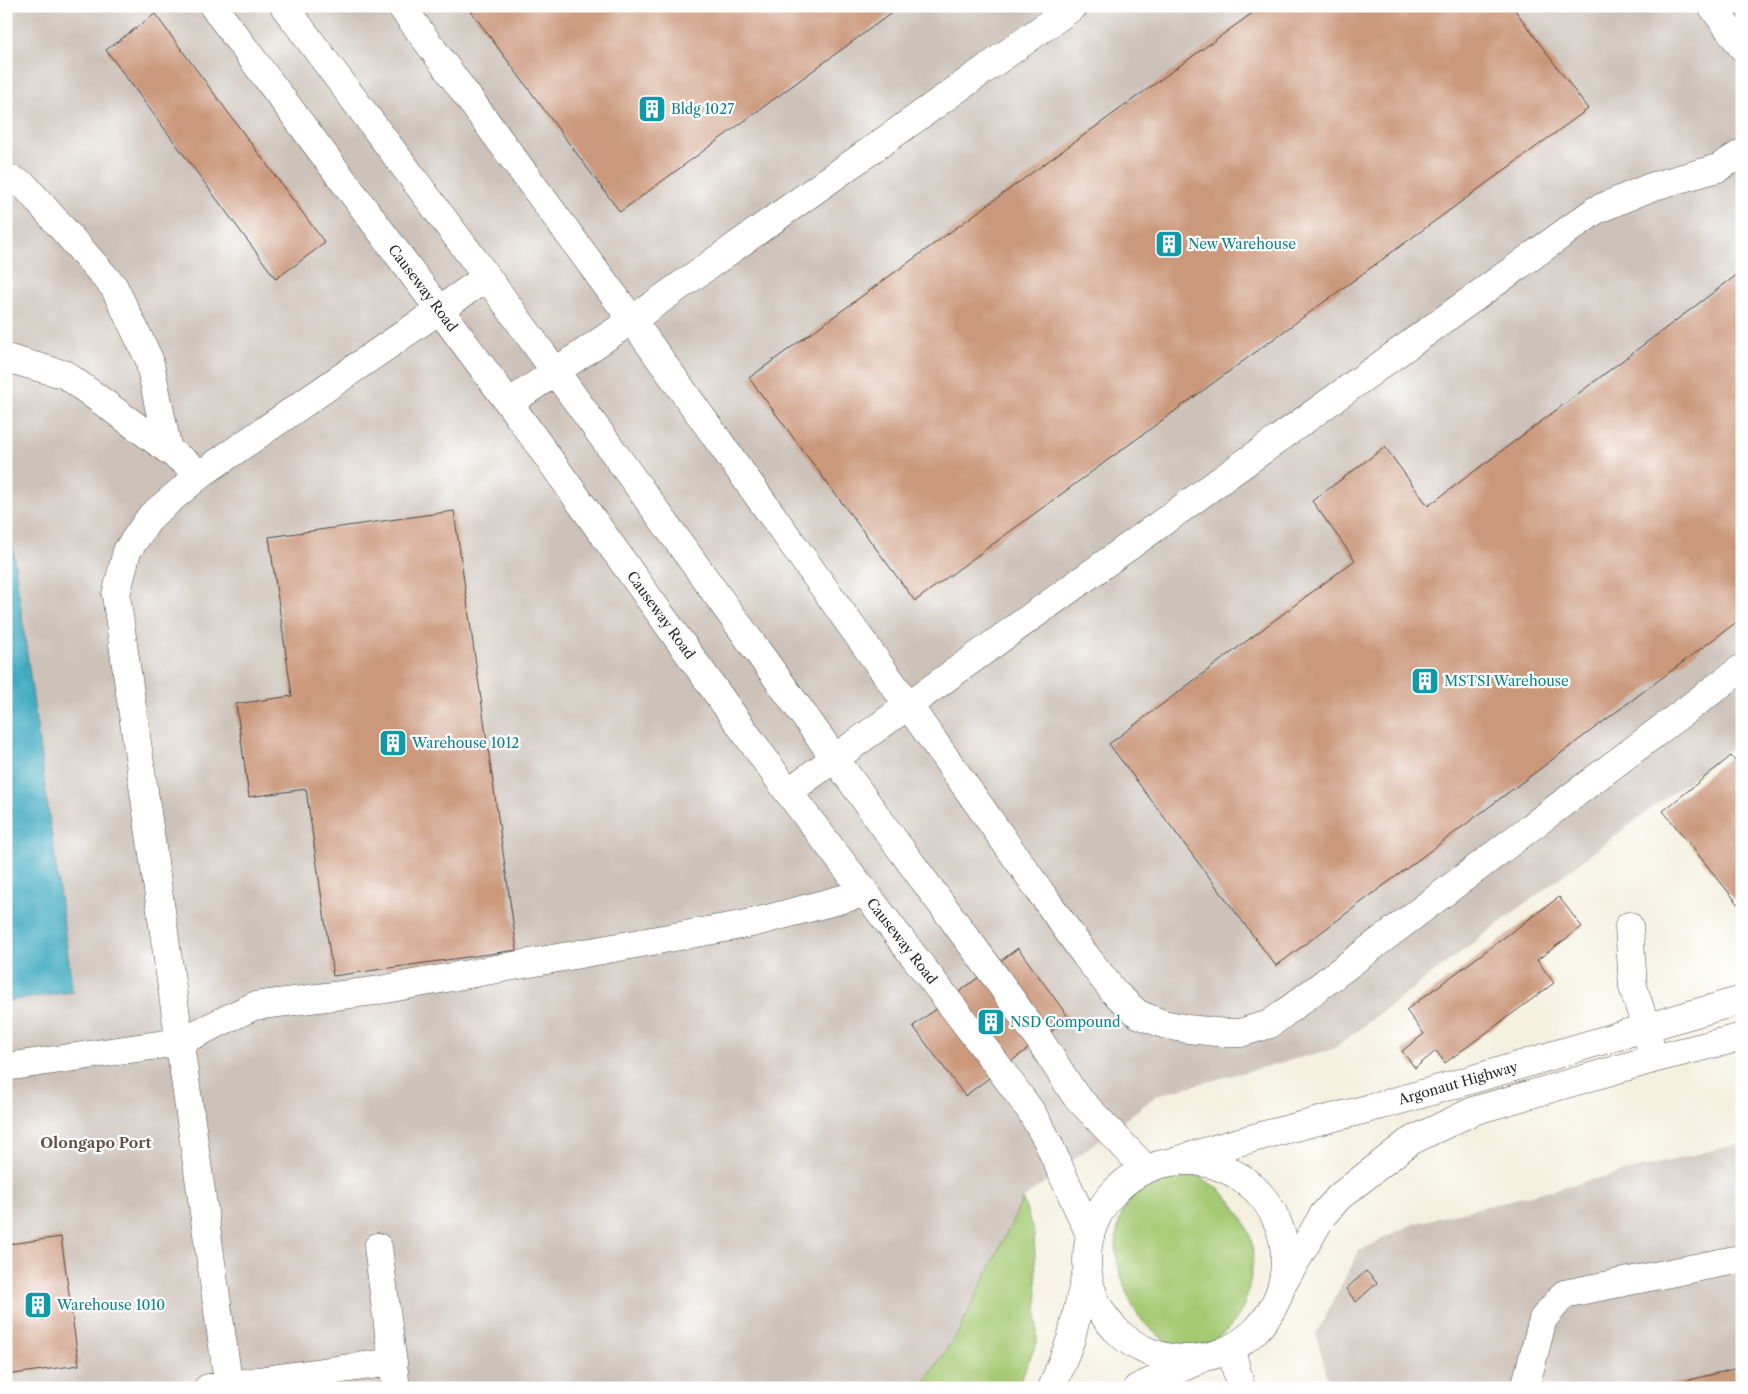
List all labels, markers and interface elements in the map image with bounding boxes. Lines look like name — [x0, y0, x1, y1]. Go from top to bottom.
building icon: Bldg 1027 — [637, 94, 667, 124]
place label: Bldg 1027 — [671, 100, 734, 118]
building icon: New Warehouse — [1154, 229, 1184, 259]
place label: New Warehouse — [1188, 235, 1296, 253]
street label: Causeway Road — [384, 241, 462, 335]
street label: Causeway Road — [623, 567, 699, 663]
building icon: MSTSI Warehouse — [1410, 666, 1440, 696]
place label: MSTSI Warehouse — [1444, 672, 1569, 690]
building icon: Warehouse 1012 — [378, 728, 408, 758]
place label: Warehouse 1012 — [411, 734, 519, 752]
street label: Causeway Road — [863, 894, 942, 988]
building icon: NSD Compound — [976, 1007, 1006, 1037]
place label: NSD Compound — [1010, 1013, 1121, 1031]
street label: Argonaut Highway — [1395, 1057, 1520, 1109]
district label: Olongapo Port — [40, 1133, 152, 1152]
building icon: Warehouse 1010 — [23, 1290, 53, 1320]
place label: Warehouse 1010 — [56, 1296, 165, 1314]

